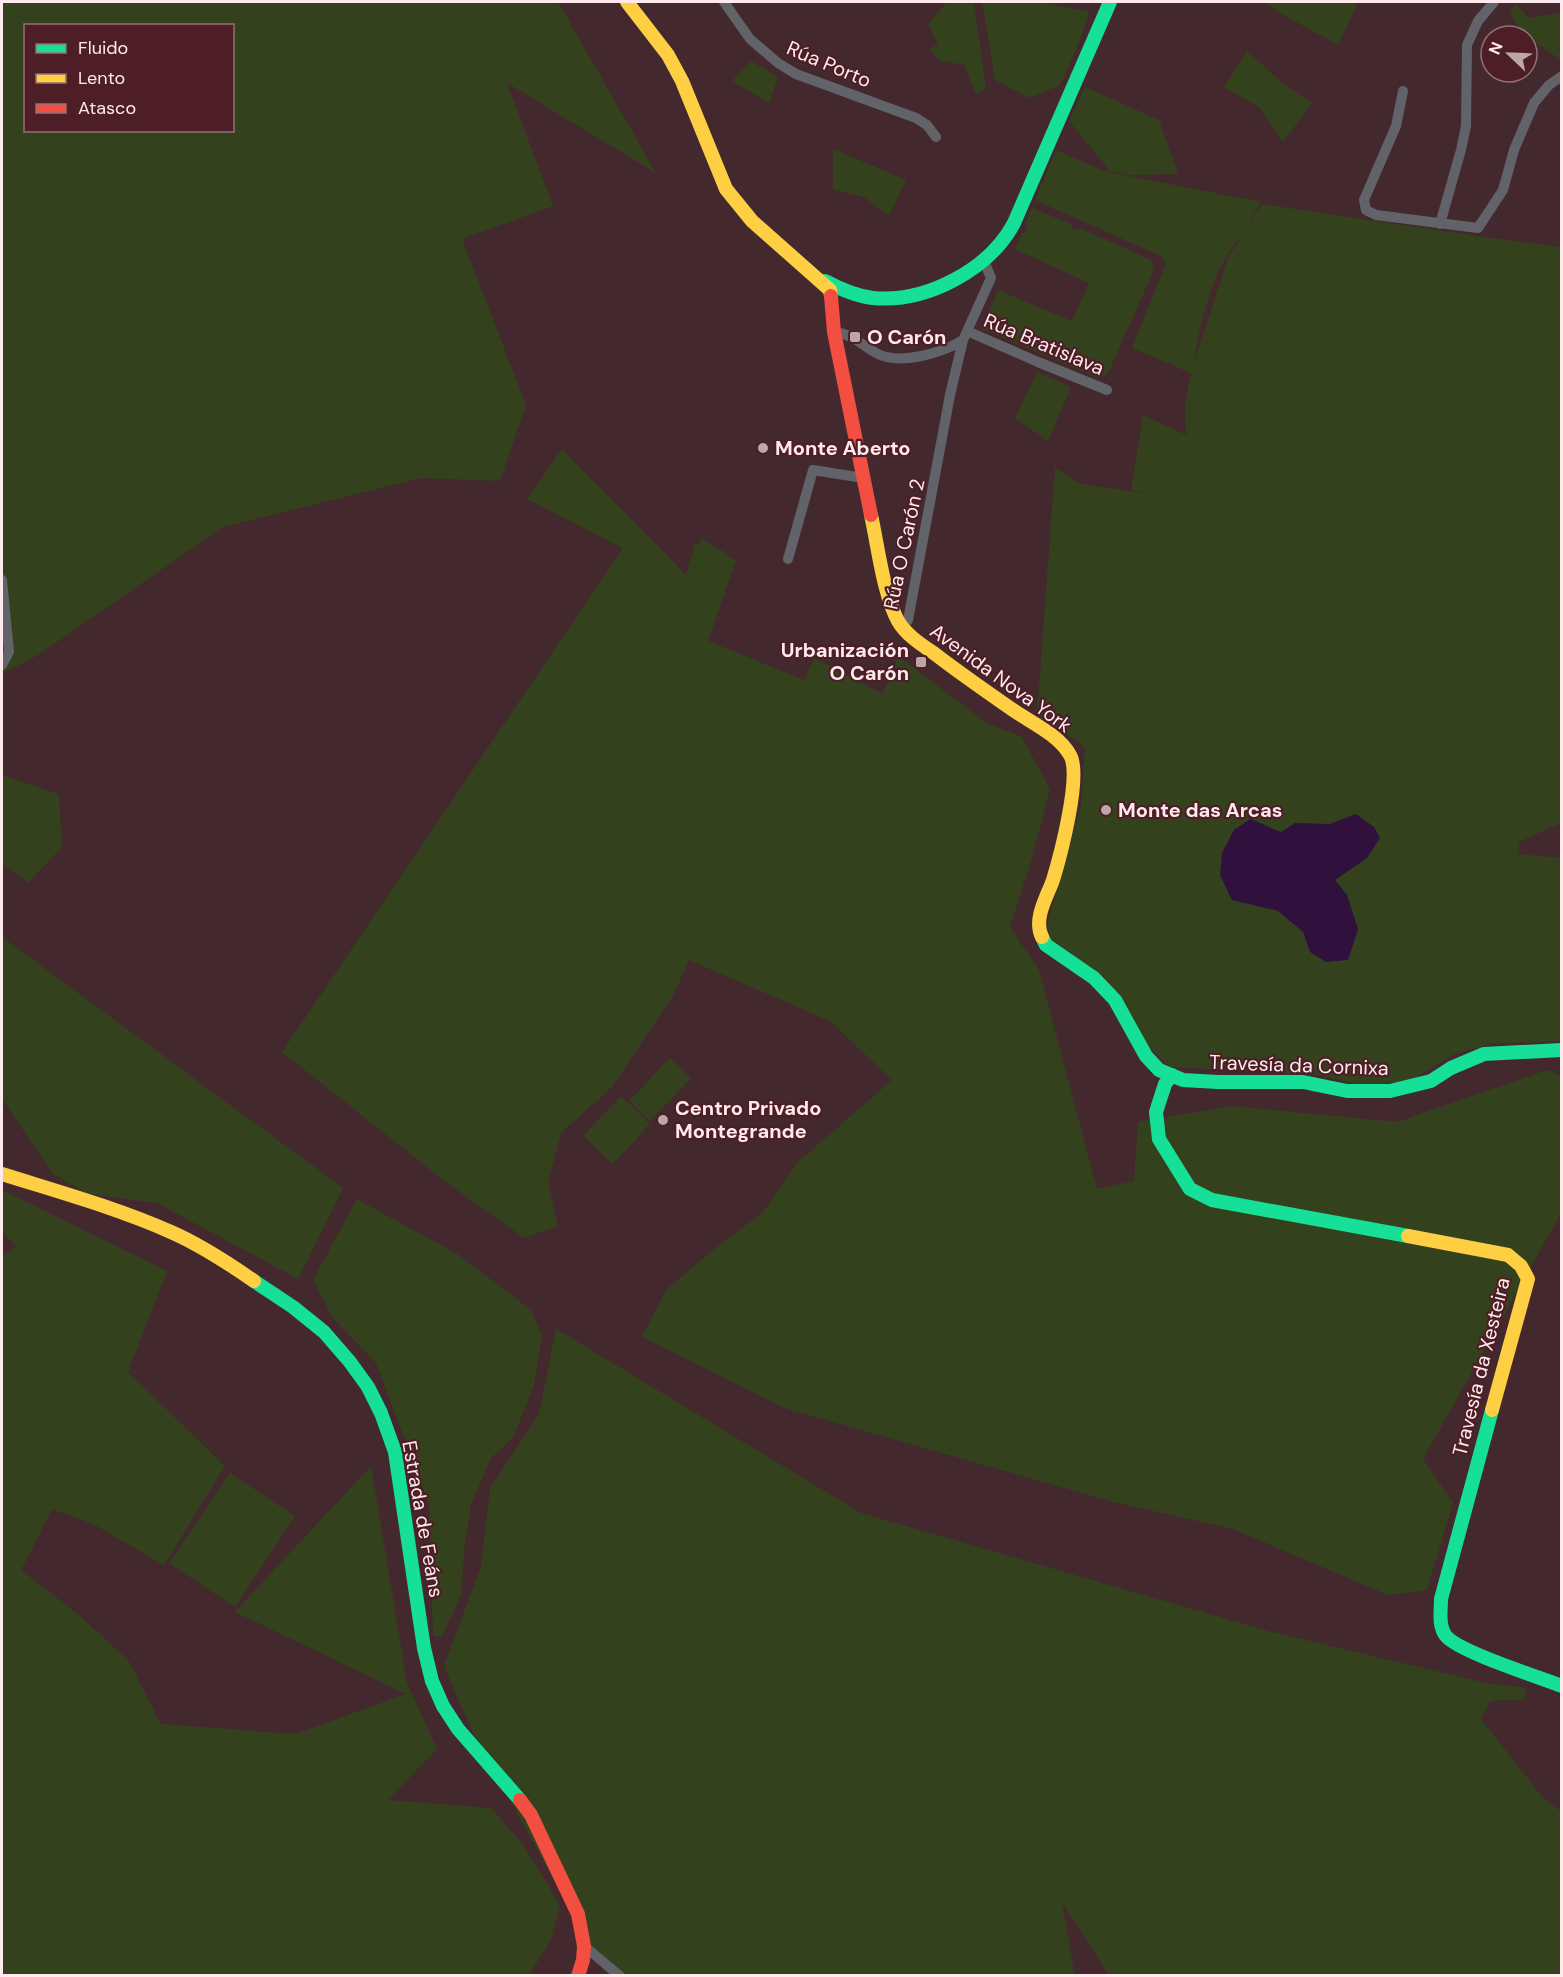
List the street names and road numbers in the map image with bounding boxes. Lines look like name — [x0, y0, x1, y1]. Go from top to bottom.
street label: Rúa Porto — [783, 35, 875, 93]
street label: Rúa Bratislava — [980, 307, 1108, 381]
street label: Rúa O Carón 2 — [877, 476, 931, 612]
street label: Avenida Nova York — [925, 618, 1077, 738]
street label: Travesía da Cornixa — [1209, 1049, 1389, 1081]
street label: Travesía da Xesteira — [1446, 1275, 1516, 1459]
street label: Estrada de Feáns — [396, 1438, 450, 1600]

